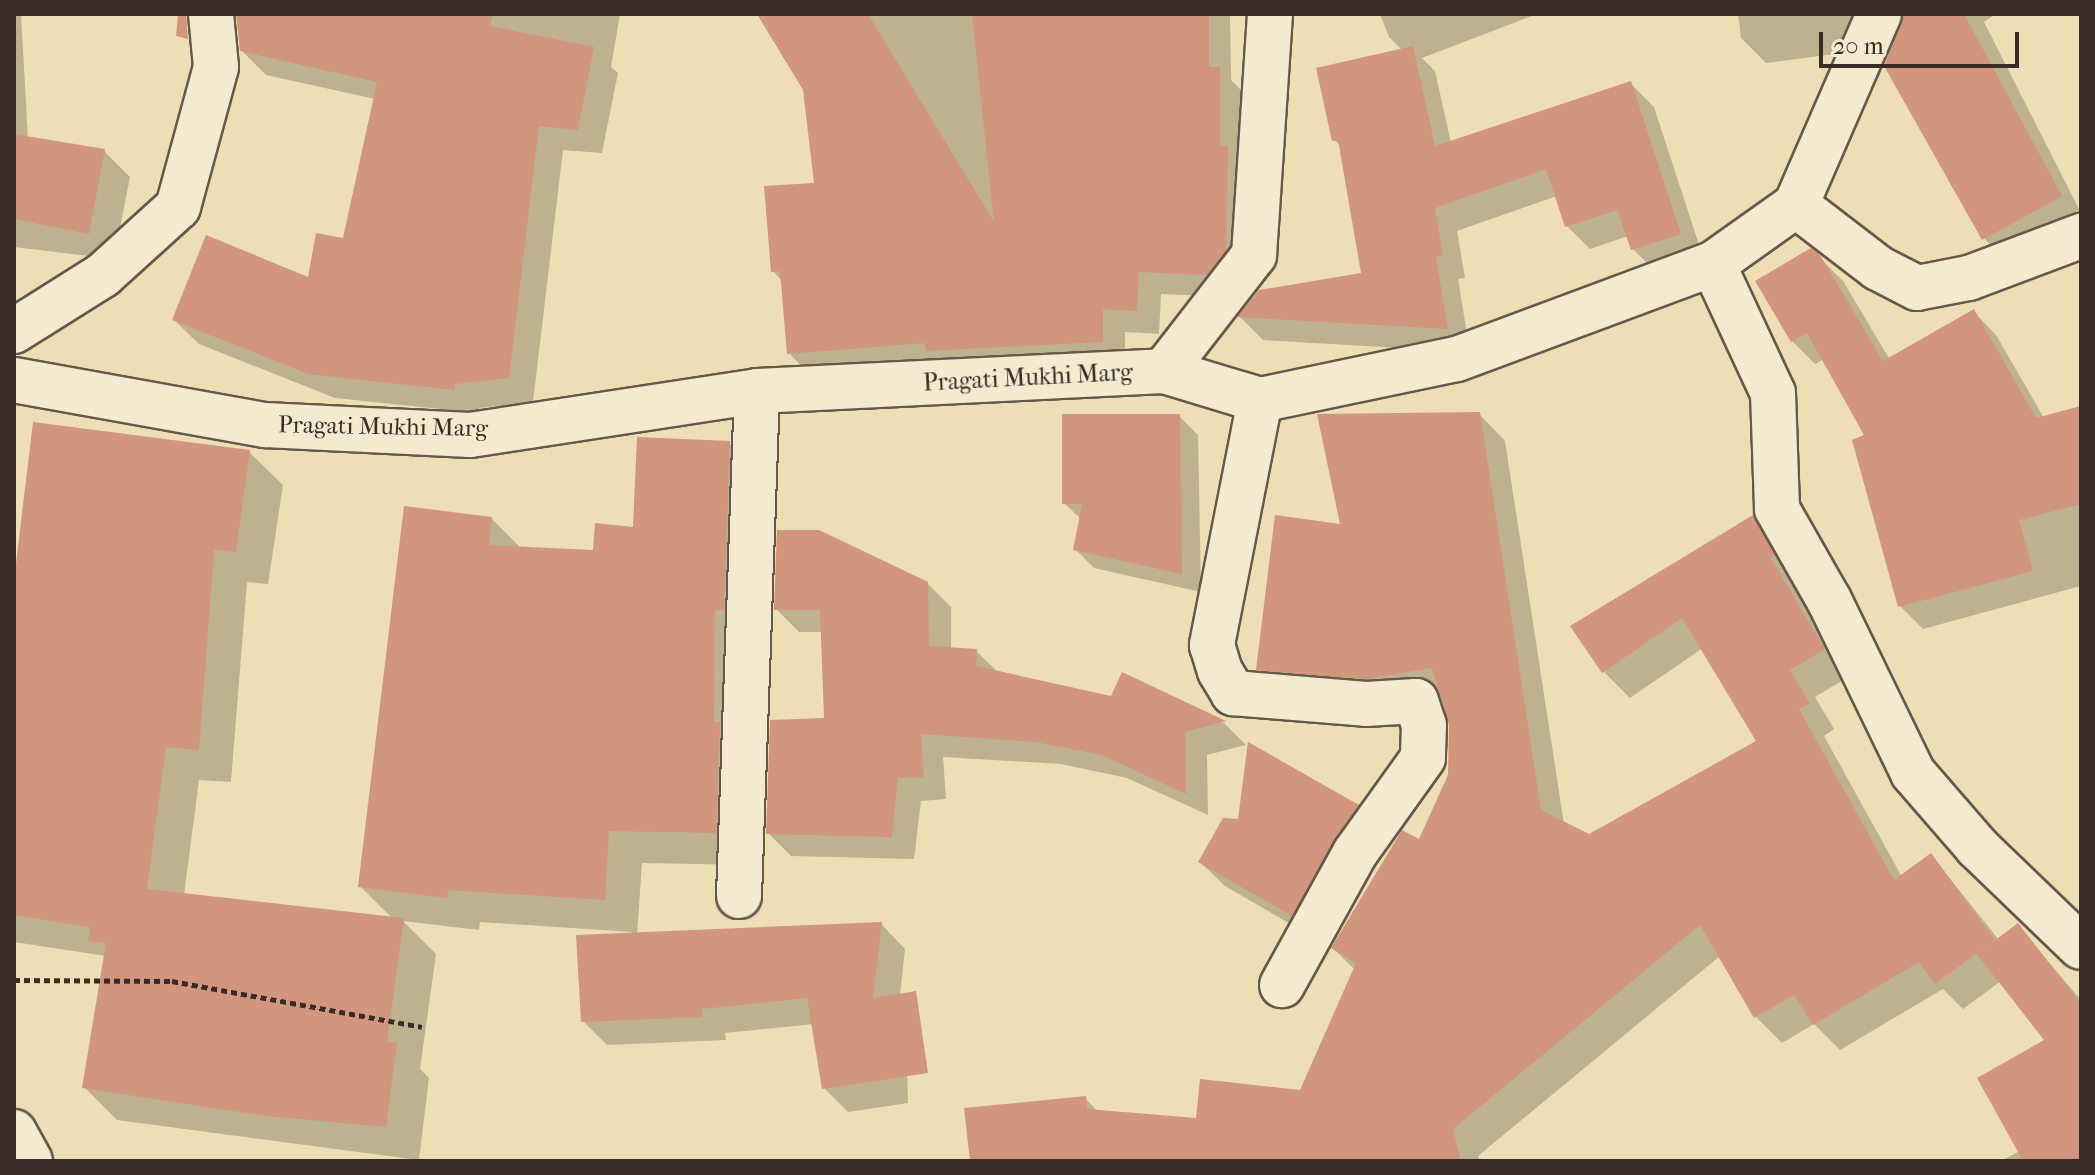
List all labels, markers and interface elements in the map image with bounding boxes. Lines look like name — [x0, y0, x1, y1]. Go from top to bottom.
scale bar — [1823, 16, 2023, 66]
text: 20 m — [1833, 32, 1884, 60]
street label: Pragati Mukhi Marg — [922, 358, 1134, 398]
street label: Pragati Mukhi Marg — [278, 411, 488, 443]

